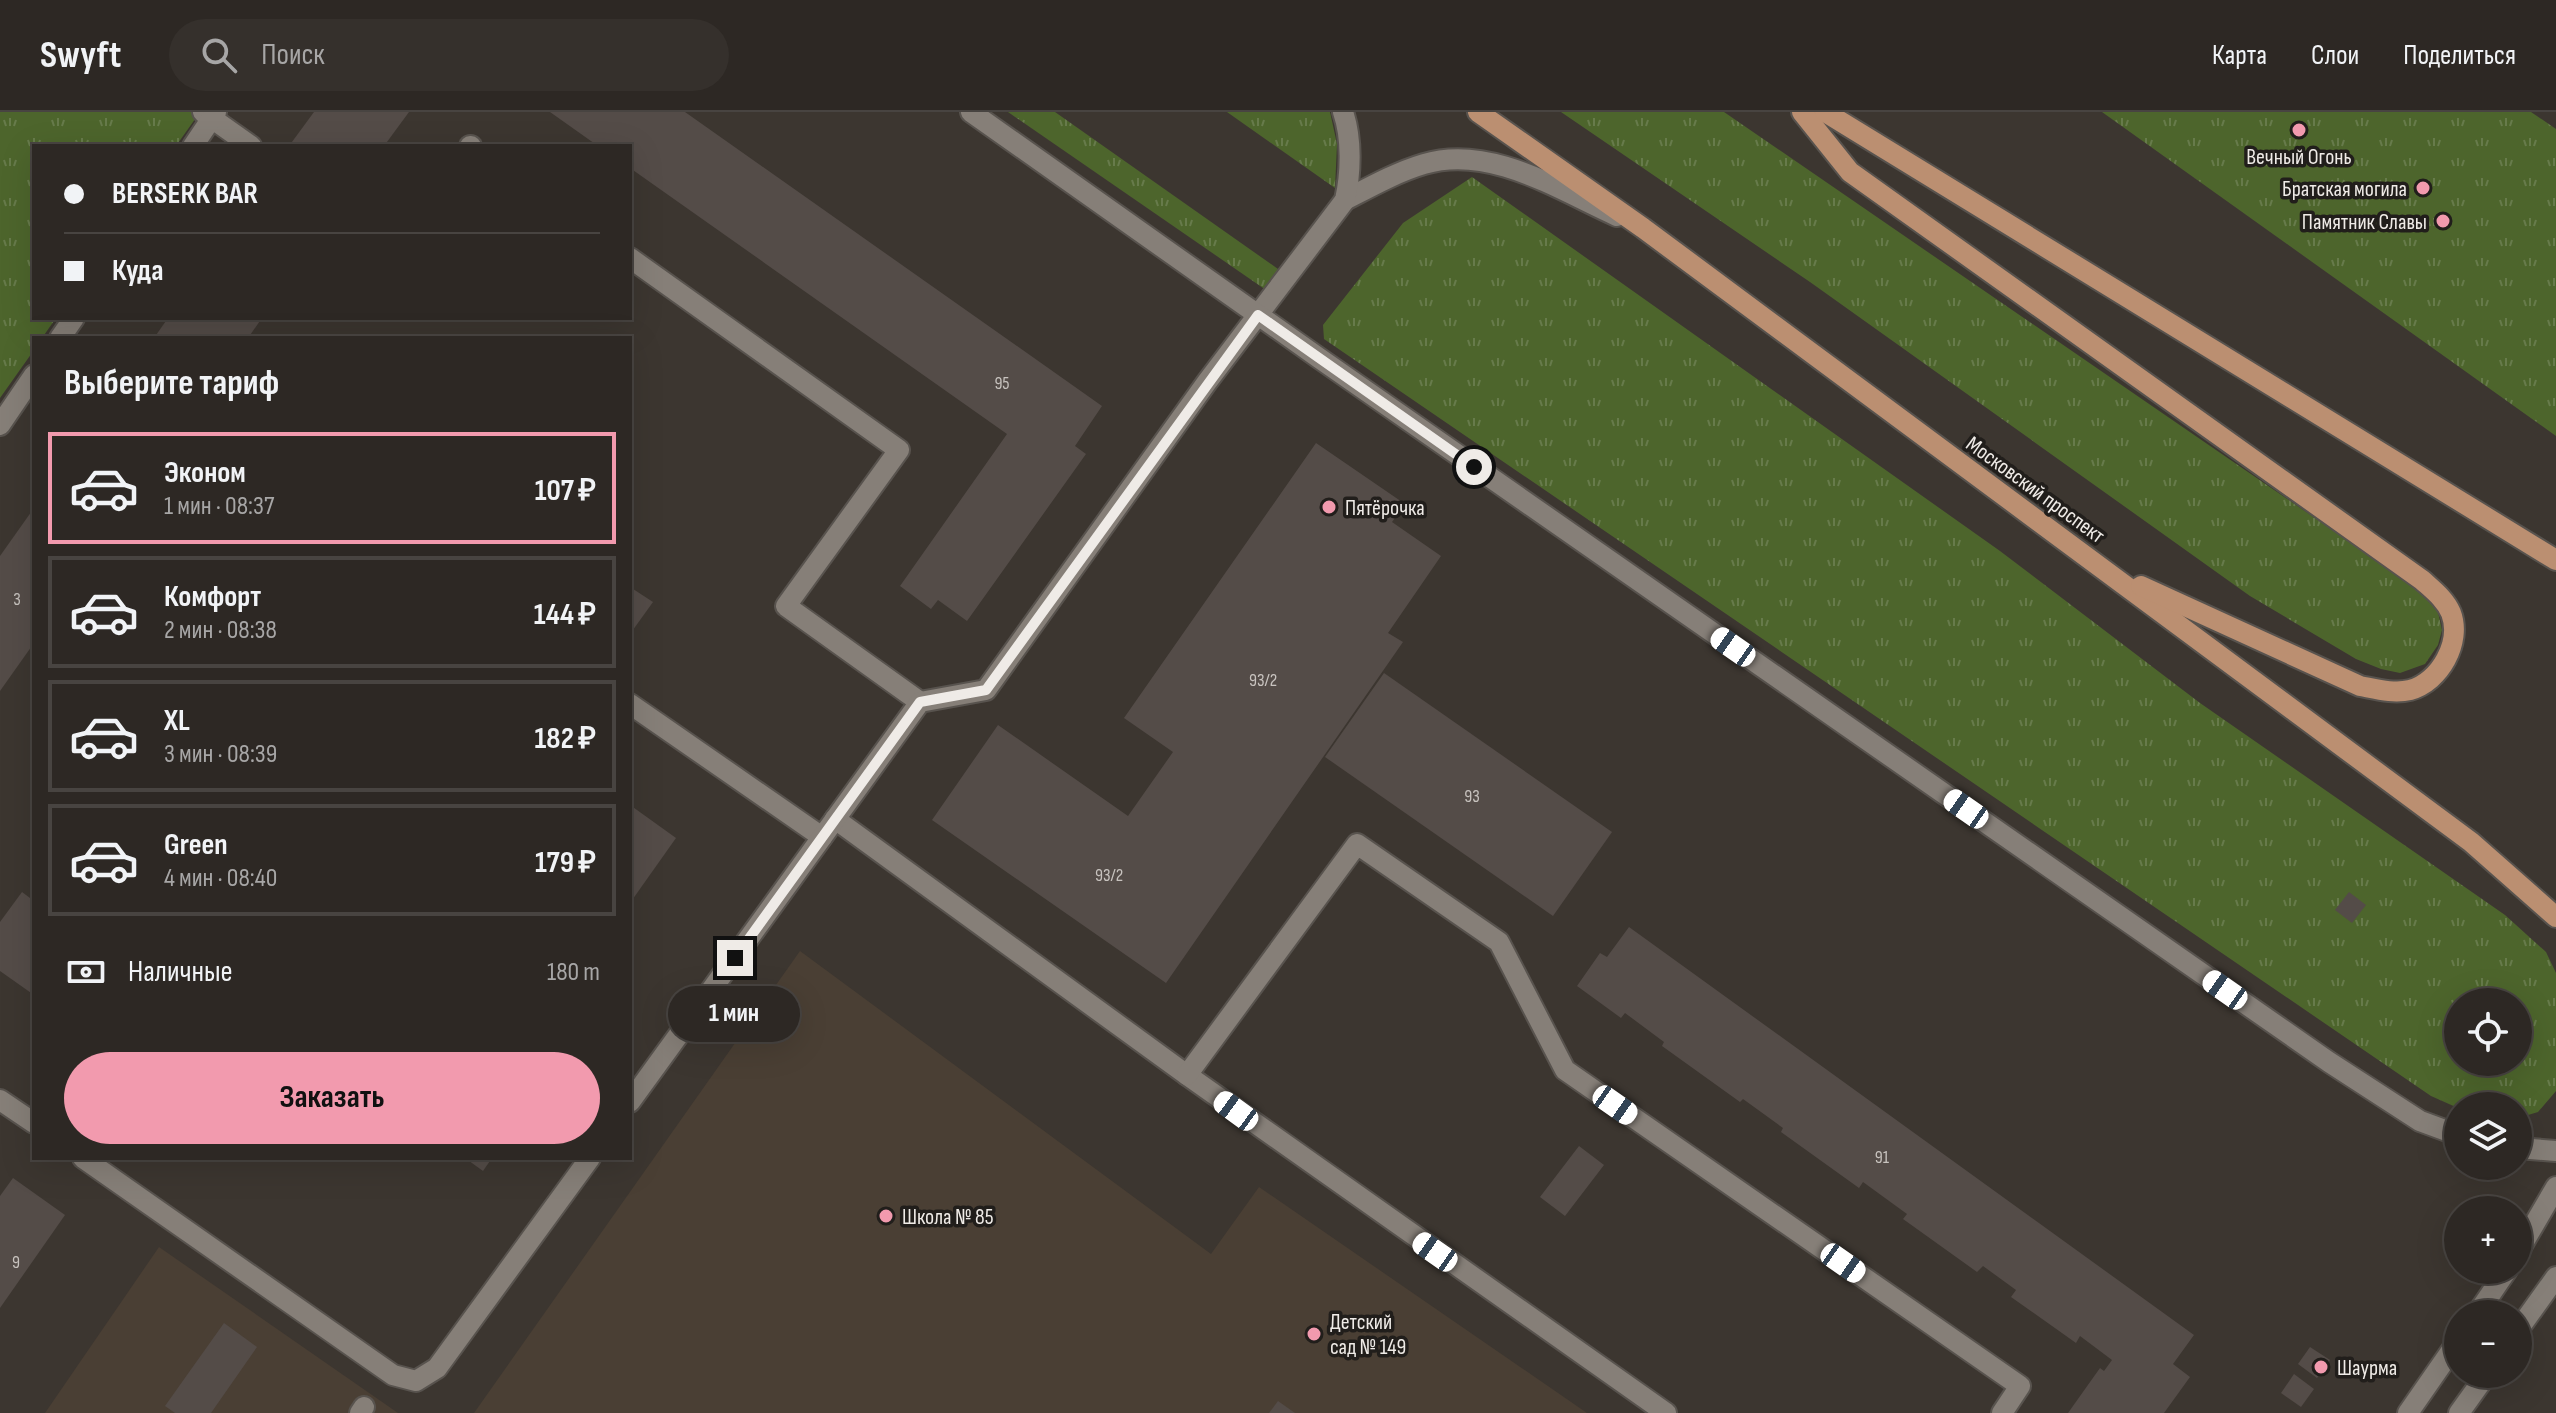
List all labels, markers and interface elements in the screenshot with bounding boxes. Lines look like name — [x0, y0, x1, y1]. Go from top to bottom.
search box — [169, 19, 729, 91]
text: Swyft — [40, 33, 121, 78]
icon: search — [197, 33, 241, 77]
text: Поиск — [261, 37, 325, 73]
text: Карта — [2212, 39, 2267, 72]
text: Слои — [2311, 39, 2359, 72]
text: Поделиться — [2403, 39, 2516, 72]
marker: Вечный Огонь — [2290, 121, 2308, 139]
place label: Вечный Огонь — [2246, 144, 2352, 171]
text: BERSERK BAR — [112, 176, 258, 212]
place label: Братская могила — [2282, 176, 2407, 203]
marker: Братская могила — [2414, 179, 2432, 197]
place label: Памятник Славы — [2302, 209, 2427, 236]
marker: Памятник Славы — [2434, 212, 2452, 230]
text: Куда — [112, 253, 163, 289]
text: Выберите тариф — [64, 362, 279, 405]
house number: 95 — [994, 373, 1010, 394]
street label: Московский проспект — [1960, 431, 2110, 550]
route start — [1456, 449, 1492, 485]
icon: car — [68, 452, 140, 524]
text: Эконом — [164, 455, 246, 491]
text: 107 ₽ — [535, 473, 596, 509]
text: 1 мин · 08:37 — [164, 491, 274, 522]
place label: Пятёрочка — [1345, 495, 1425, 522]
marker: Пятёрочка — [1320, 498, 1338, 516]
icon: car — [68, 576, 140, 648]
text: Комфорт — [164, 579, 261, 615]
house number: 3 — [13, 589, 21, 610]
text: 144 ₽ — [534, 597, 596, 633]
text: 2 мин · 08:38 — [164, 615, 277, 646]
car — [1706, 623, 1760, 671]
house number: 93/2 — [1249, 670, 1277, 691]
icon: car — [68, 700, 140, 772]
text: XL — [164, 703, 190, 739]
text: 182 ₽ — [535, 721, 596, 757]
text: 3 мин · 08:39 — [164, 739, 277, 770]
car — [1939, 785, 1993, 833]
house number: 93 — [1464, 786, 1480, 807]
icon: car — [68, 824, 140, 896]
text: Green — [164, 827, 228, 863]
text: 179 ₽ — [535, 845, 596, 881]
text: 4 мин · 08:40 — [164, 863, 277, 894]
house number: 93/2 — [1095, 865, 1123, 886]
route end — [717, 940, 753, 976]
icon: cash — [64, 950, 108, 994]
text: Наличные — [128, 954, 233, 990]
text: 180 m — [547, 957, 600, 988]
car — [2198, 966, 2252, 1014]
callout: 1 мин — [669, 986, 801, 1042]
map controls — [2444, 988, 2532, 1388]
button: locate — [2444, 988, 2532, 1076]
text: 1 мин — [709, 998, 759, 1029]
button: Заказать — [64, 1052, 600, 1144]
car — [1588, 1081, 1642, 1129]
car — [1210, 1087, 1262, 1135]
button: layers — [2444, 1092, 2532, 1180]
house number: 91 — [1875, 1147, 1890, 1168]
button: + — [2444, 1196, 2532, 1284]
place label: Школа № 85 — [902, 1204, 994, 1231]
marker: Школа № 85 — [877, 1207, 895, 1225]
car — [1408, 1228, 1462, 1276]
car — [1816, 1239, 1870, 1287]
house number: 9 — [12, 1252, 20, 1273]
button: − — [2444, 1300, 2532, 1388]
place label: Детский сад № 149 — [1330, 1309, 1406, 1361]
marker: Детский сад № 149 — [1305, 1325, 1323, 1343]
place label: Шаурма — [2337, 1355, 2397, 1382]
marker: Шаурма — [2312, 1358, 2330, 1376]

